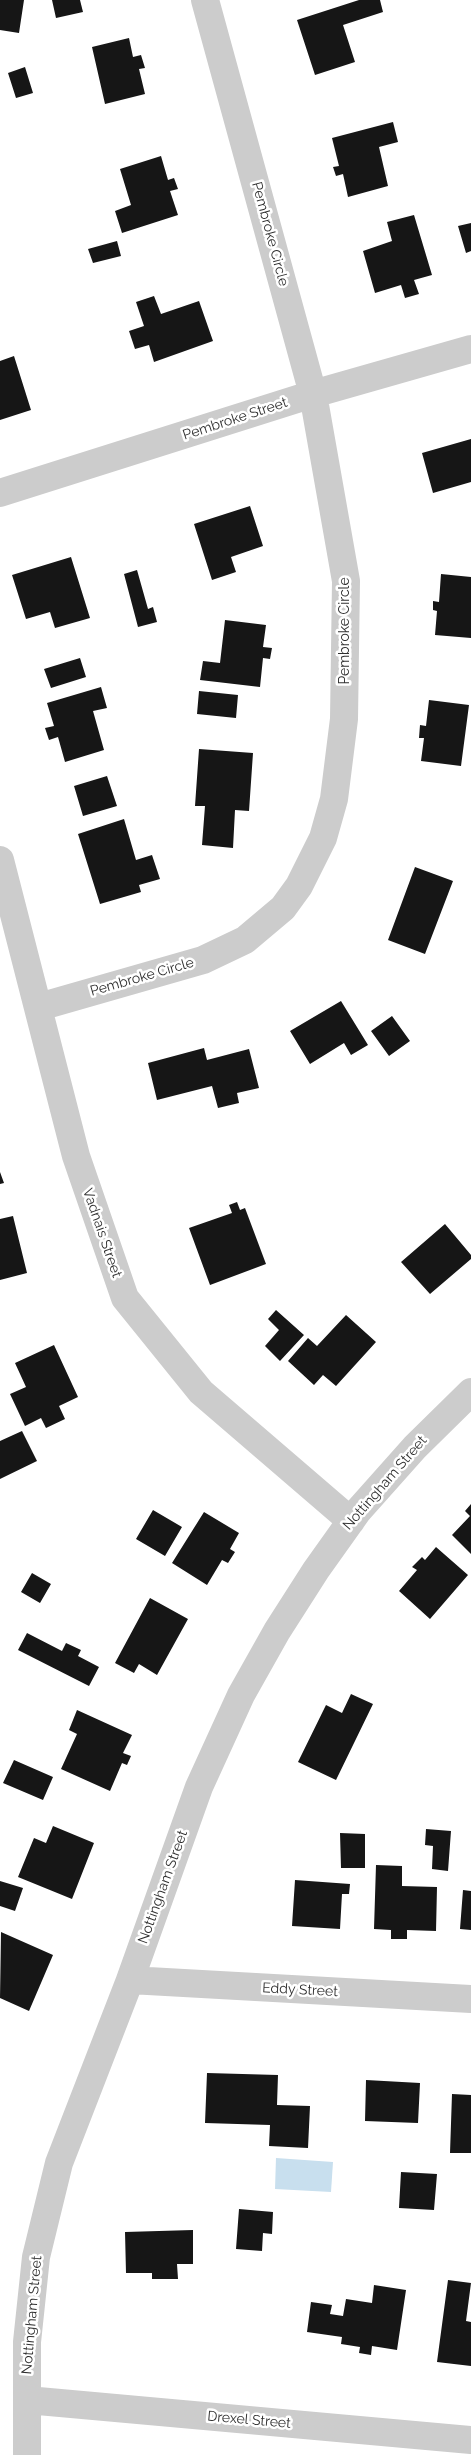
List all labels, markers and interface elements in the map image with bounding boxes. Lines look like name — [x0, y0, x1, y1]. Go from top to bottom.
street label: Pembroke Circle — [248, 180, 292, 288]
street label: Pembroke Street — [181, 394, 289, 444]
street label: Pembroke Circle — [337, 577, 353, 685]
street label: Pembroke Circle — [88, 954, 196, 1000]
street label: Vadnais Street — [79, 1186, 125, 1280]
street label: Nottingham Street — [340, 1433, 430, 1533]
street label: Nottingham Street — [135, 1828, 191, 1946]
street label: Eddy Street — [262, 1980, 338, 2000]
street label: Nottingham Street — [18, 2255, 46, 2375]
street label: Drexel Street — [207, 2408, 291, 2432]

